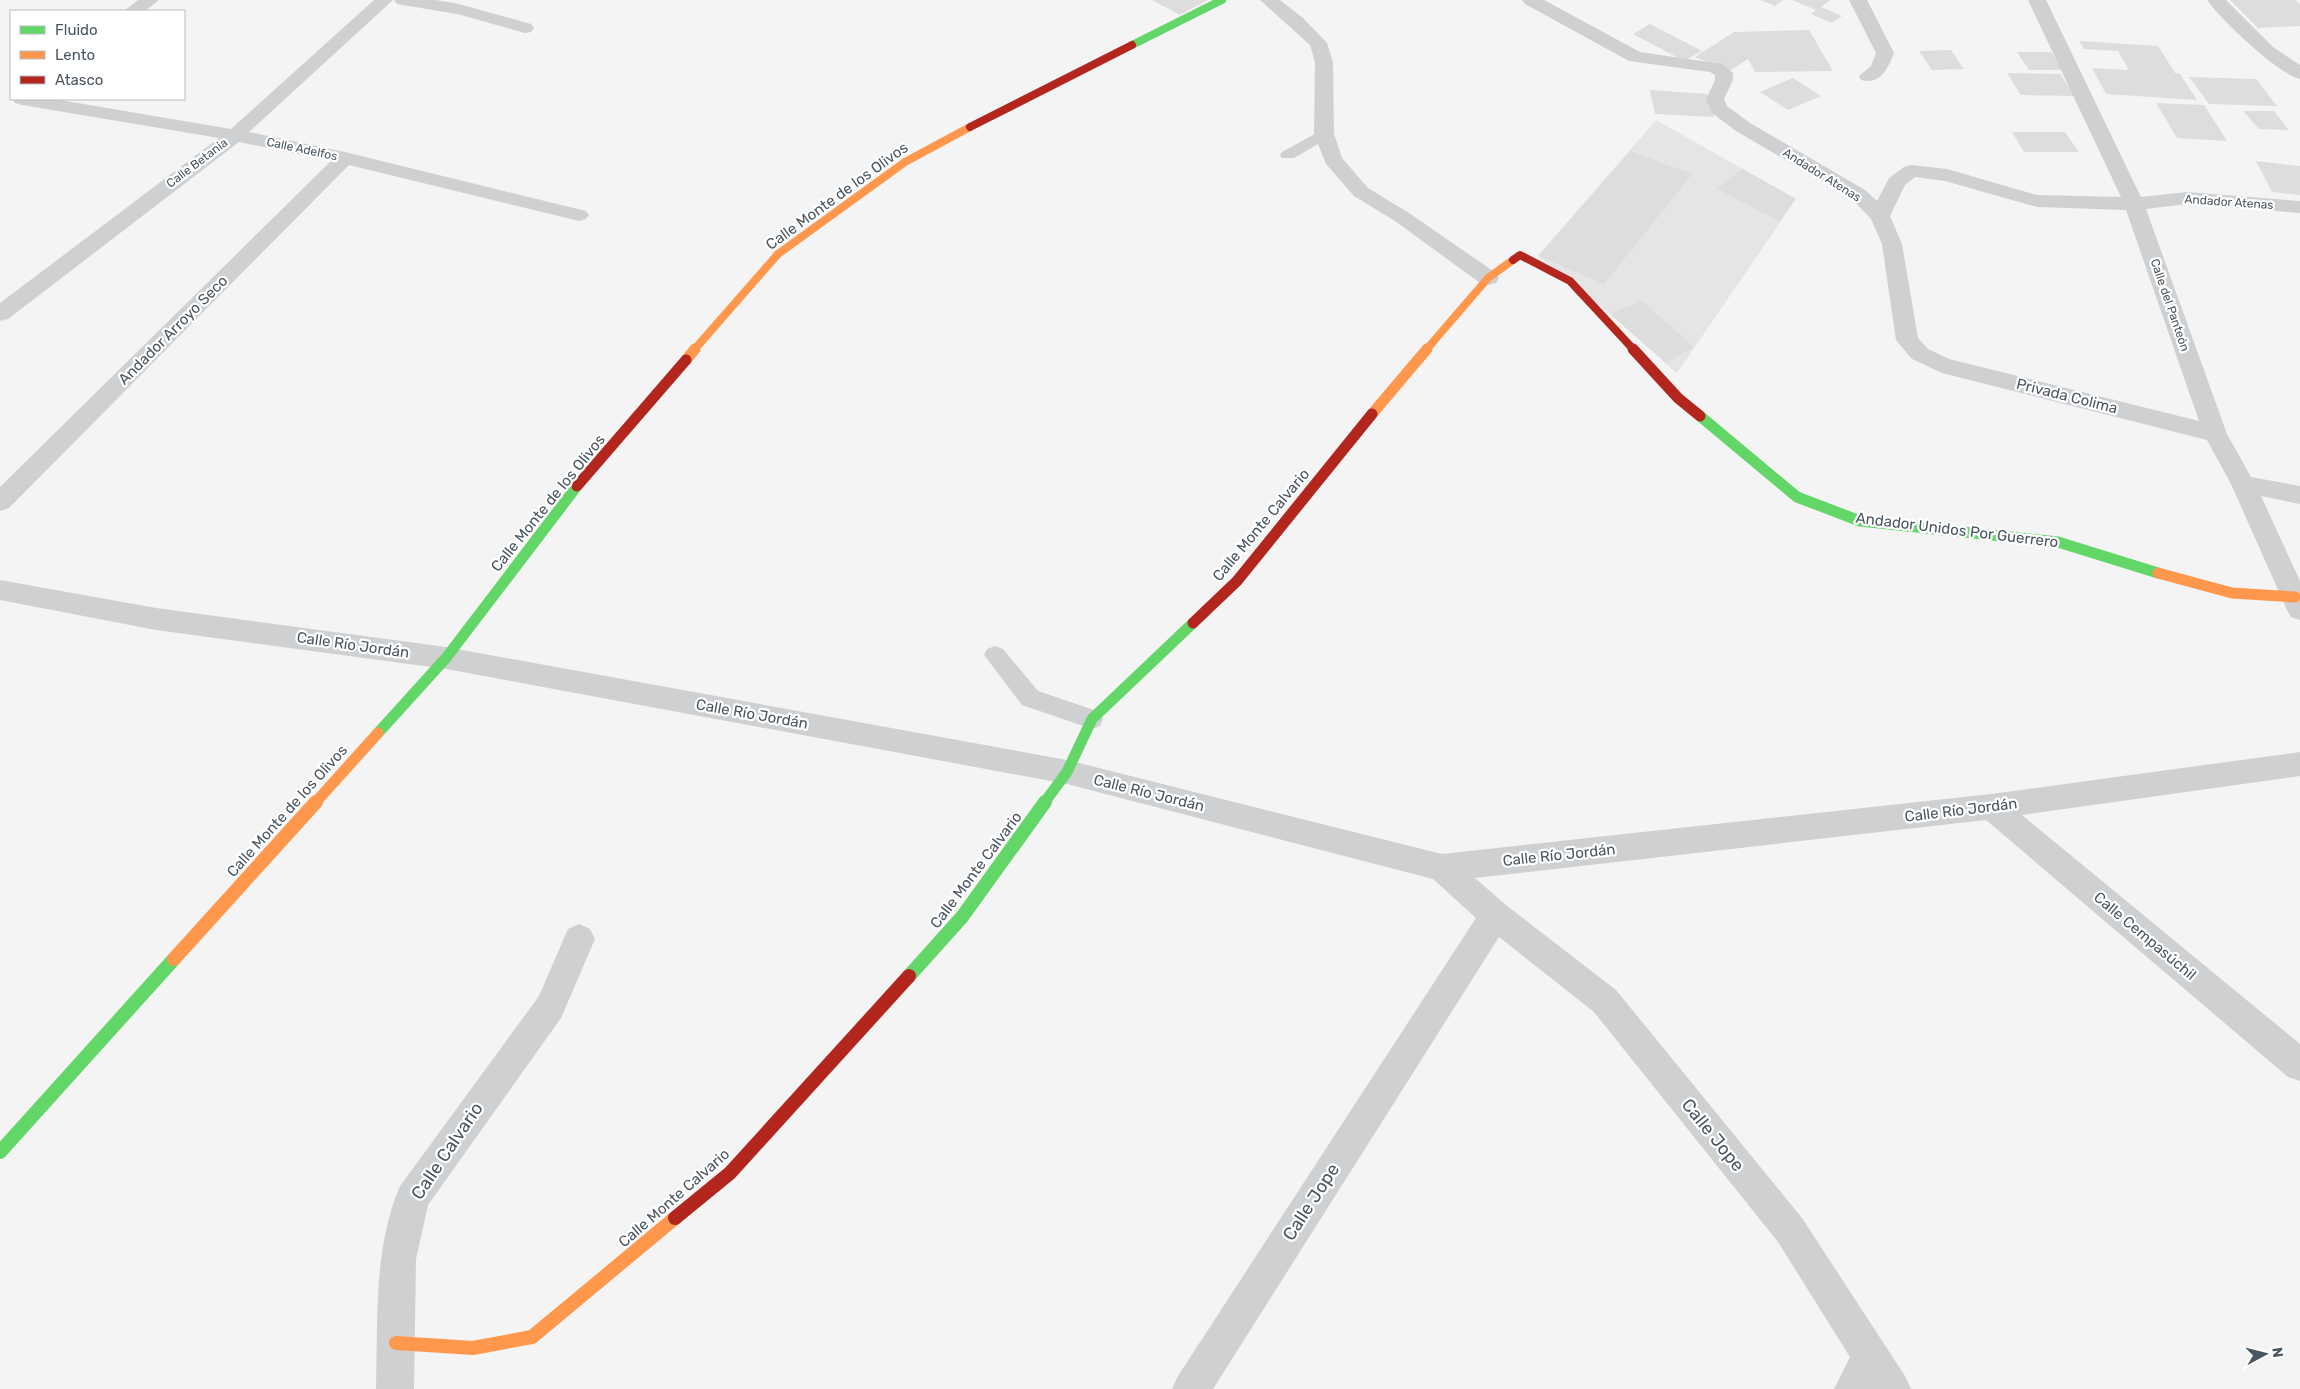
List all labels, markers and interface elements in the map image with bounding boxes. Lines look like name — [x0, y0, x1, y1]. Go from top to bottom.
legend — [10, 10, 185, 100]
text: Fluido — [55, 21, 98, 39]
text: Lento — [55, 46, 95, 64]
text: Atasco — [55, 71, 103, 89]
street label: Calle Betania — [164, 135, 230, 191]
street label: Calle Adelfos — [265, 135, 339, 163]
street label: Calle Monte de los Olivos — [762, 138, 912, 254]
street label: Andador Atenas — [1780, 145, 1864, 205]
street label: Andador Atenas — [2184, 192, 2274, 212]
street label: Calle del Panteón — [2148, 257, 2192, 353]
street label: Andador Arroyo Seco — [115, 272, 231, 388]
street label: Privada Colima — [2015, 375, 2119, 417]
street label: Calle Monte de los Olivos — [487, 430, 609, 575]
street label: Calle Monte Calvario — [1209, 465, 1313, 585]
street label: Andador Unidos Por Guerrero — [1855, 509, 2059, 551]
street label: Calle Río Jordán — [296, 628, 410, 662]
street label: Calle Río Jordán — [695, 695, 809, 733]
street label: Calle Monte de los Olivos — [223, 741, 351, 881]
street label: Calle Río Jordán — [1092, 771, 1206, 815]
street label: Calle Río Jordán — [1904, 794, 2018, 826]
street label: Calle Monte Calvario — [926, 808, 1026, 932]
street label: Calle Río Jordán — [1502, 840, 1616, 870]
street label: Calle Cempasúchil — [2090, 888, 2200, 984]
street label: Calle Jope — [1677, 1094, 1749, 1176]
street label: Calle Calvario — [406, 1098, 488, 1204]
street label: Calle Monte Calvario — [615, 1145, 733, 1251]
street label: Calle Jope — [1278, 1159, 1344, 1245]
north arrow — [2240, 1329, 2290, 1379]
text: N — [2268, 1346, 2286, 1359]

